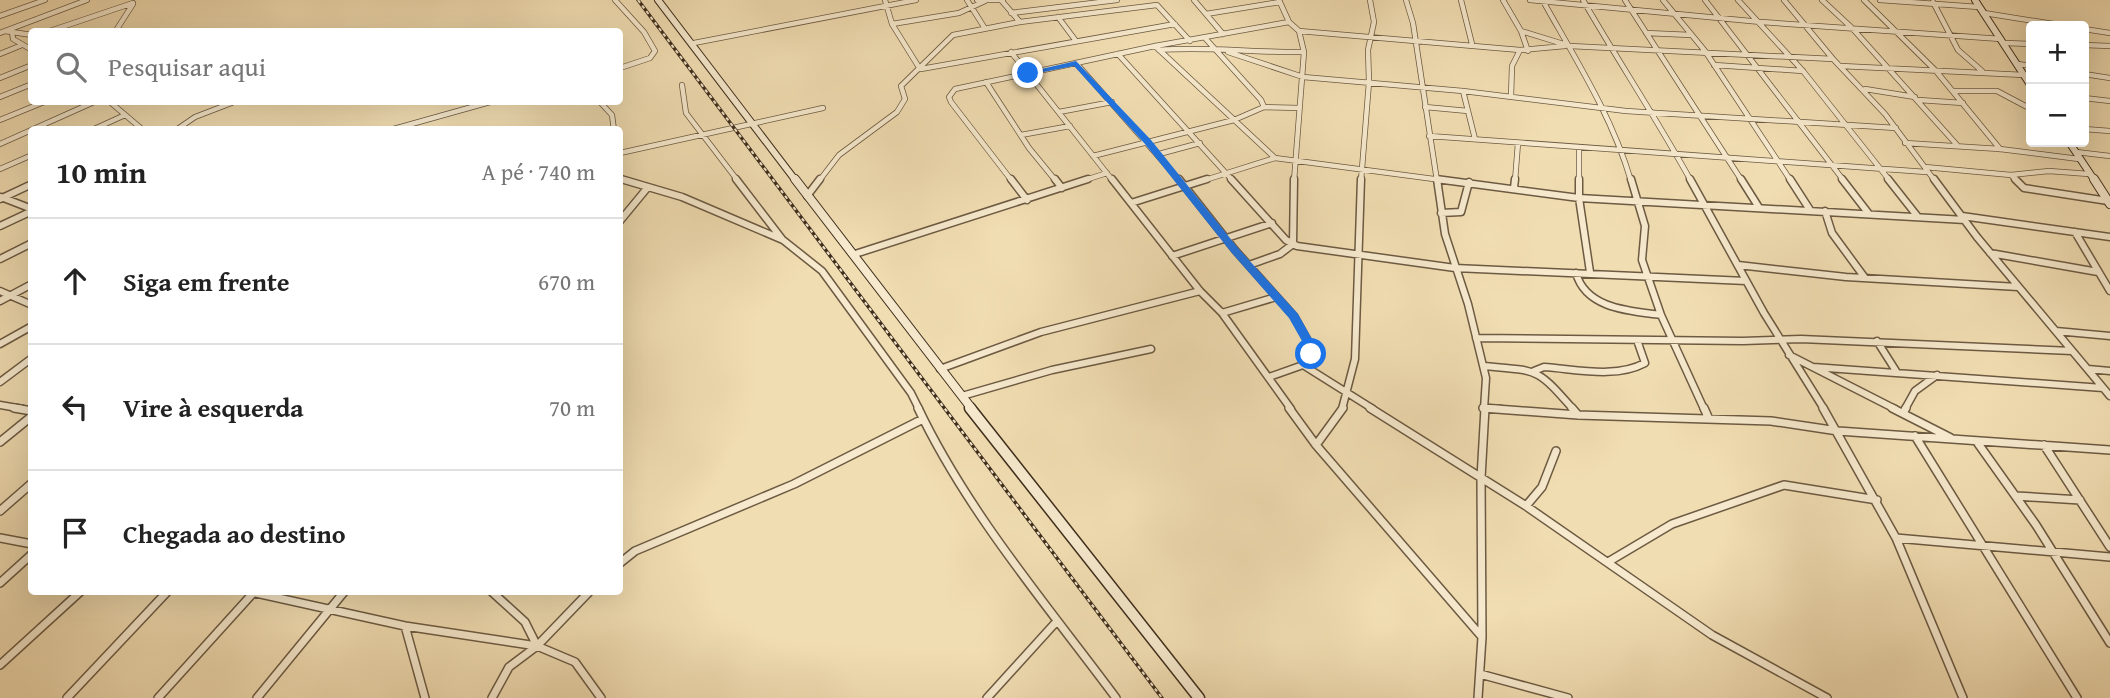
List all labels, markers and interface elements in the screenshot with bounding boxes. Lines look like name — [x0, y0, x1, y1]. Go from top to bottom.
map controls — [2026, 21, 2089, 147]
button: + — [2026, 21, 2089, 84]
search box — [28, 28, 623, 105]
text: Pesquisar aqui — [108, 47, 266, 86]
icon: search — [52, 48, 90, 86]
route end — [1012, 57, 1043, 88]
button: − — [2026, 84, 2089, 147]
text: 10 min — [56, 150, 146, 194]
text: A pé · 740 m — [482, 155, 595, 188]
icon: ahead — [56, 262, 94, 300]
text: Siga em frente — [123, 262, 290, 301]
text: 670 m — [538, 265, 595, 298]
route start — [1295, 338, 1326, 369]
icon: left — [56, 388, 94, 426]
text: Vire à esquerda — [123, 388, 304, 427]
text: 70 m — [549, 391, 595, 424]
icon: arrive — [56, 514, 94, 552]
text: Chegada ao destino — [123, 514, 346, 553]

